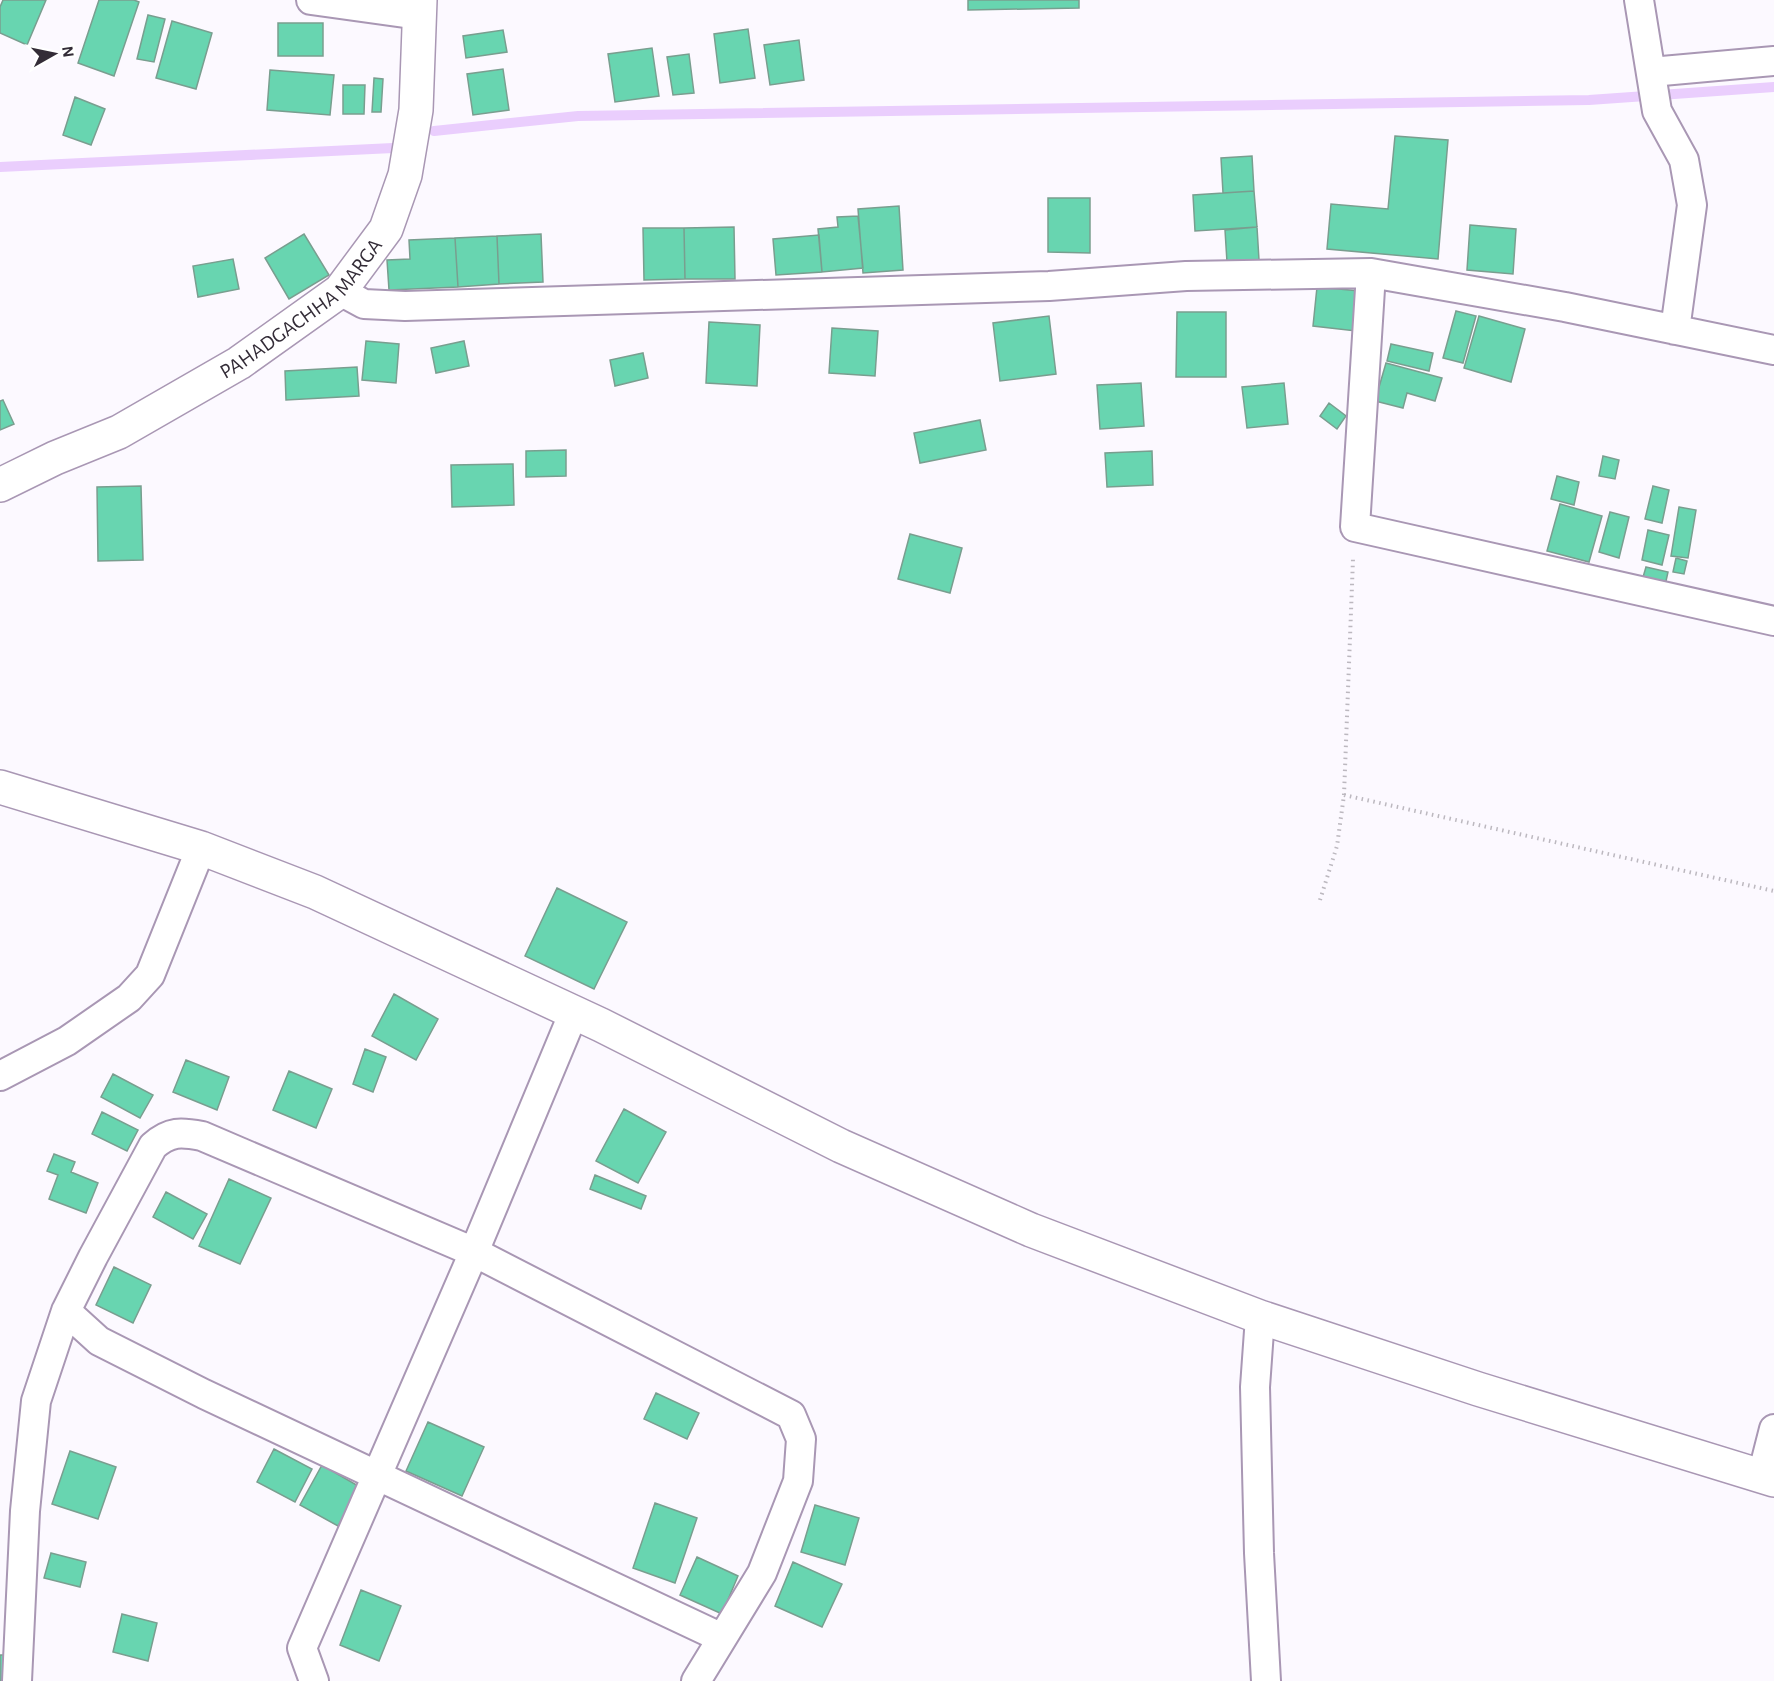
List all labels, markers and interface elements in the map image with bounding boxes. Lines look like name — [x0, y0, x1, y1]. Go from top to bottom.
north arrow — [24, 24, 84, 84]
text: N — [59, 45, 77, 59]
street label: PAHADGACHHA MARGA — [216, 234, 386, 382]

